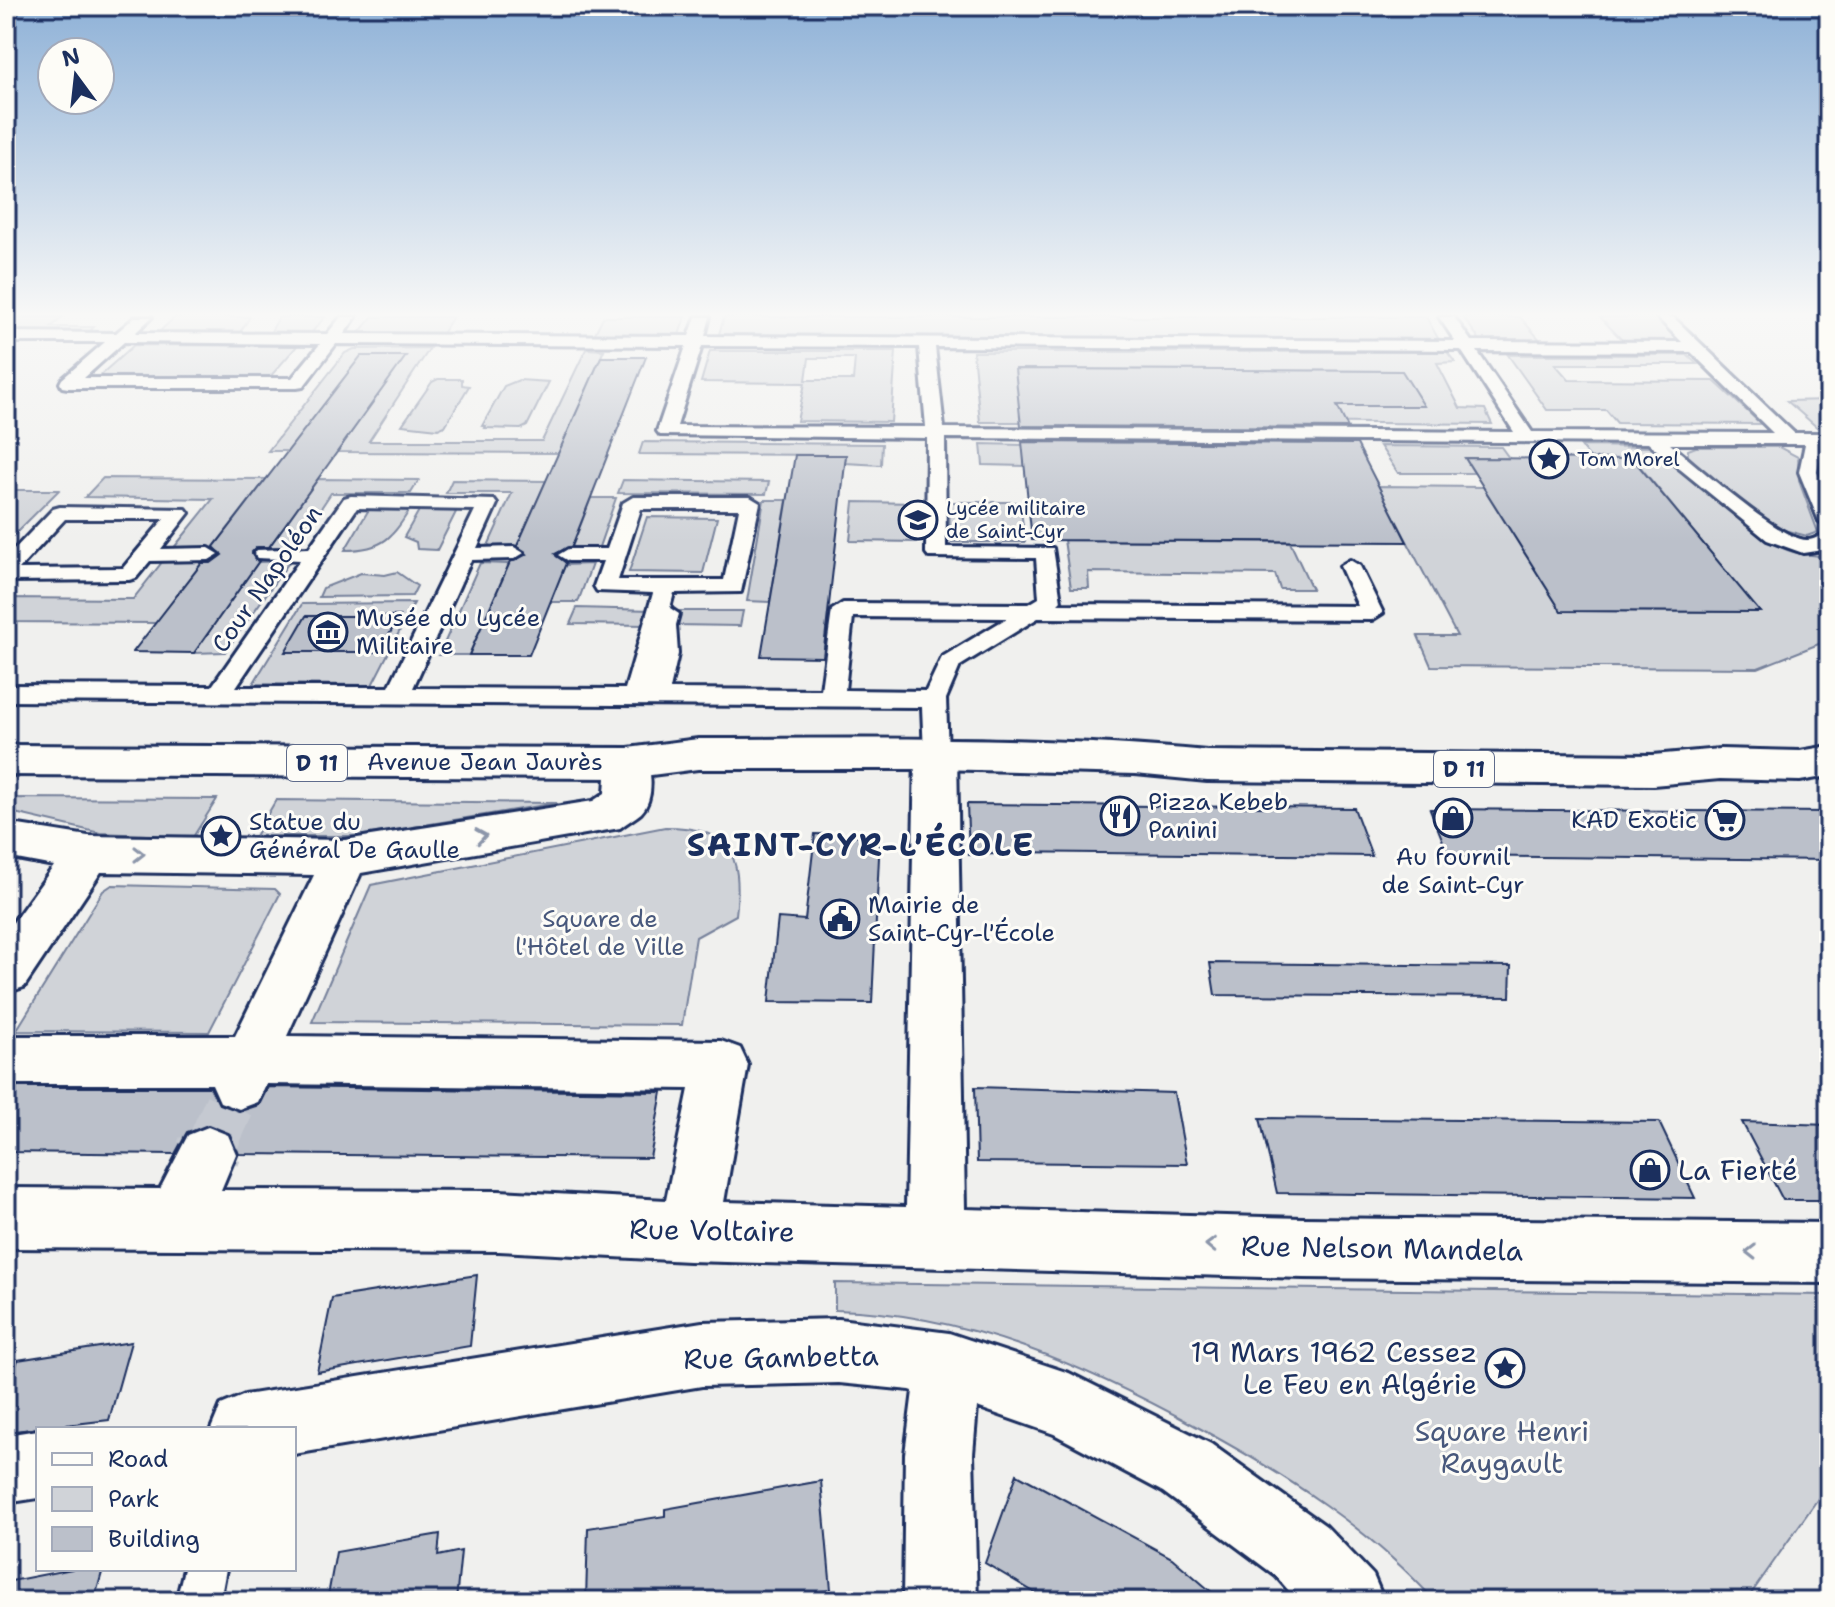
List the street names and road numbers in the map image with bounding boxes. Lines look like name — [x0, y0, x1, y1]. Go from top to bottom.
street label: Cour Napoléon — [204, 499, 330, 659]
road number: D 11 — [287, 745, 347, 781]
street label: Avenue Jean Jaurès — [367, 746, 603, 778]
road number: D 11 — [1434, 751, 1494, 787]
street label: Rue Voltaire — [629, 1210, 795, 1250]
street label: Rue Nelson Mandela — [1241, 1227, 1523, 1269]
street label: Rue Gambetta — [683, 1336, 879, 1378]

